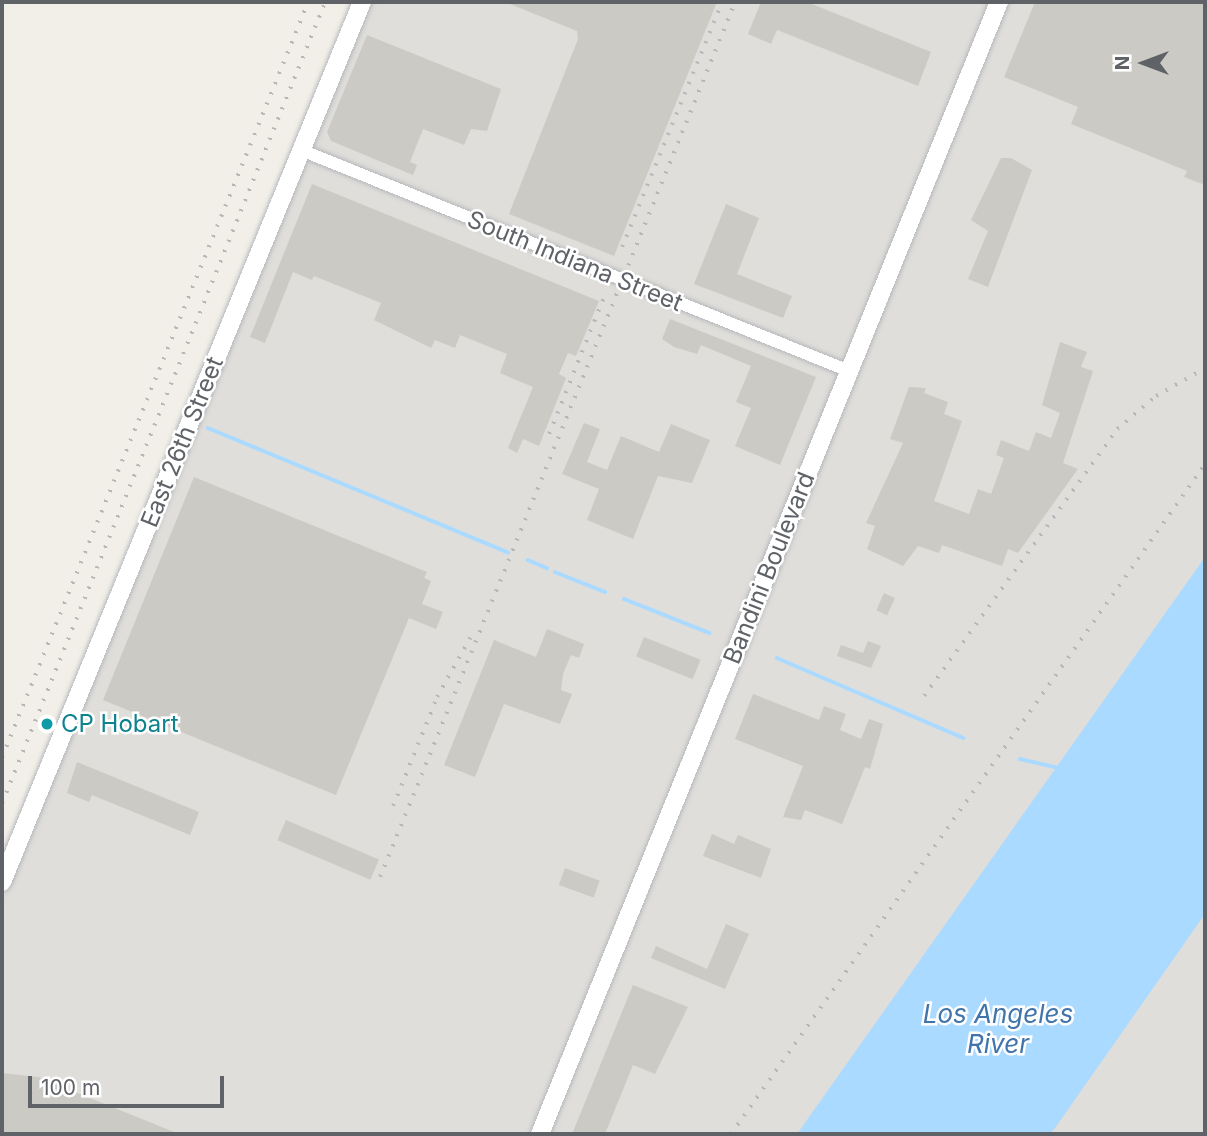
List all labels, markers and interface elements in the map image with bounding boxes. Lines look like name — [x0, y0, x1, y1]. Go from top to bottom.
north arrow — [1109, 28, 1179, 98]
text: N — [1111, 56, 1134, 70]
street label: South Indiana Street — [463, 205, 687, 317]
street label: East 26th Street — [135, 353, 229, 531]
street label: Bandini Boulevard — [717, 468, 821, 668]
place label: CP Hobart — [61, 710, 179, 738]
marker: CP Hobart — [39, 716, 55, 732]
water label: Los Angeles River — [923, 998, 1073, 1060]
scale bar — [32, 1062, 228, 1106]
text: 100 m — [41, 1075, 100, 1100]

